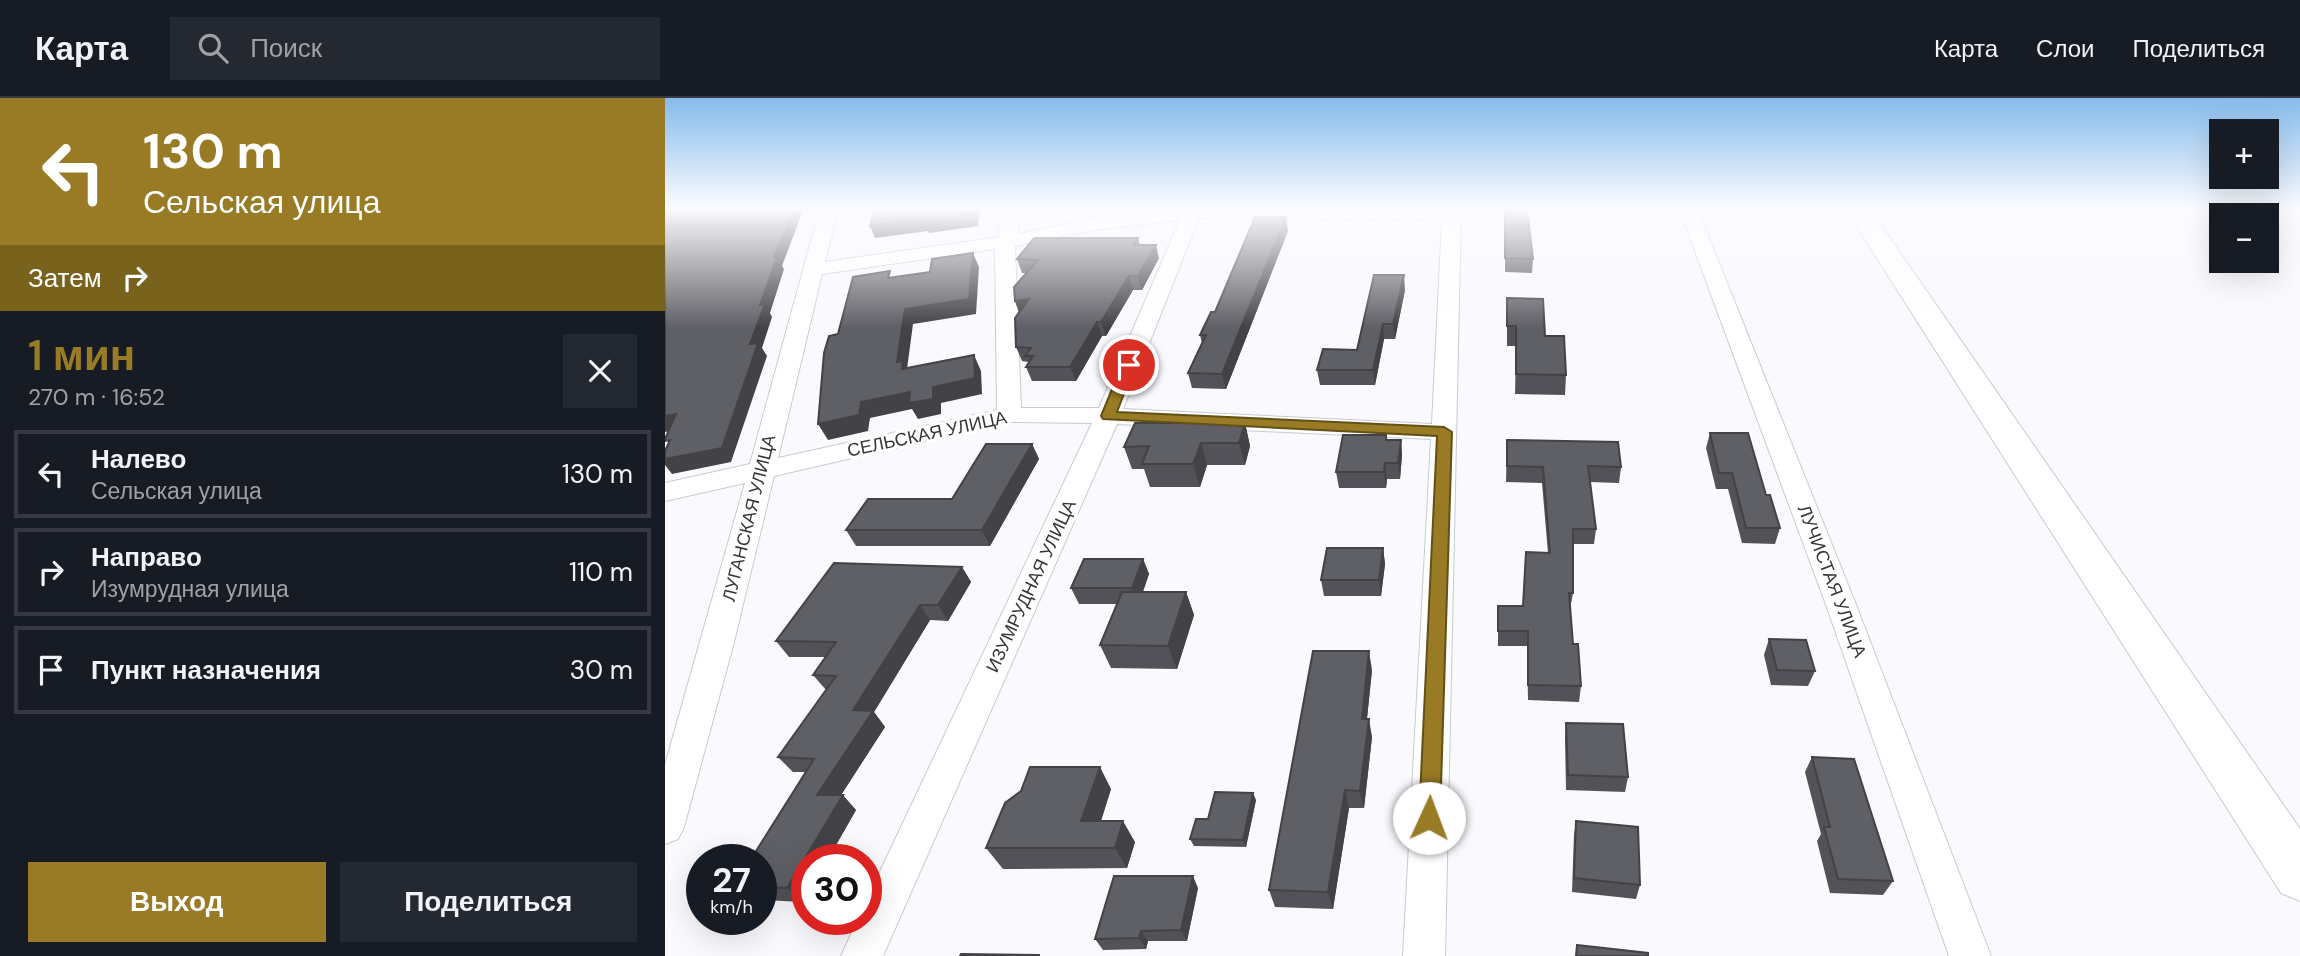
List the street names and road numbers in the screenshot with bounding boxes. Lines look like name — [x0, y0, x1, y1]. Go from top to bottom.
street label: СЕЛЬСКАЯ УЛИЦА — [845, 405, 1009, 463]
street label: ЛУГАНСКАЯ УЛИЦА — [717, 432, 781, 604]
street label: ИЗУМРУДНАЯ УЛИЦА — [980, 496, 1082, 676]
street label: ЛУЧИСТАЯ УЛИЦА — [1792, 501, 1872, 661]

